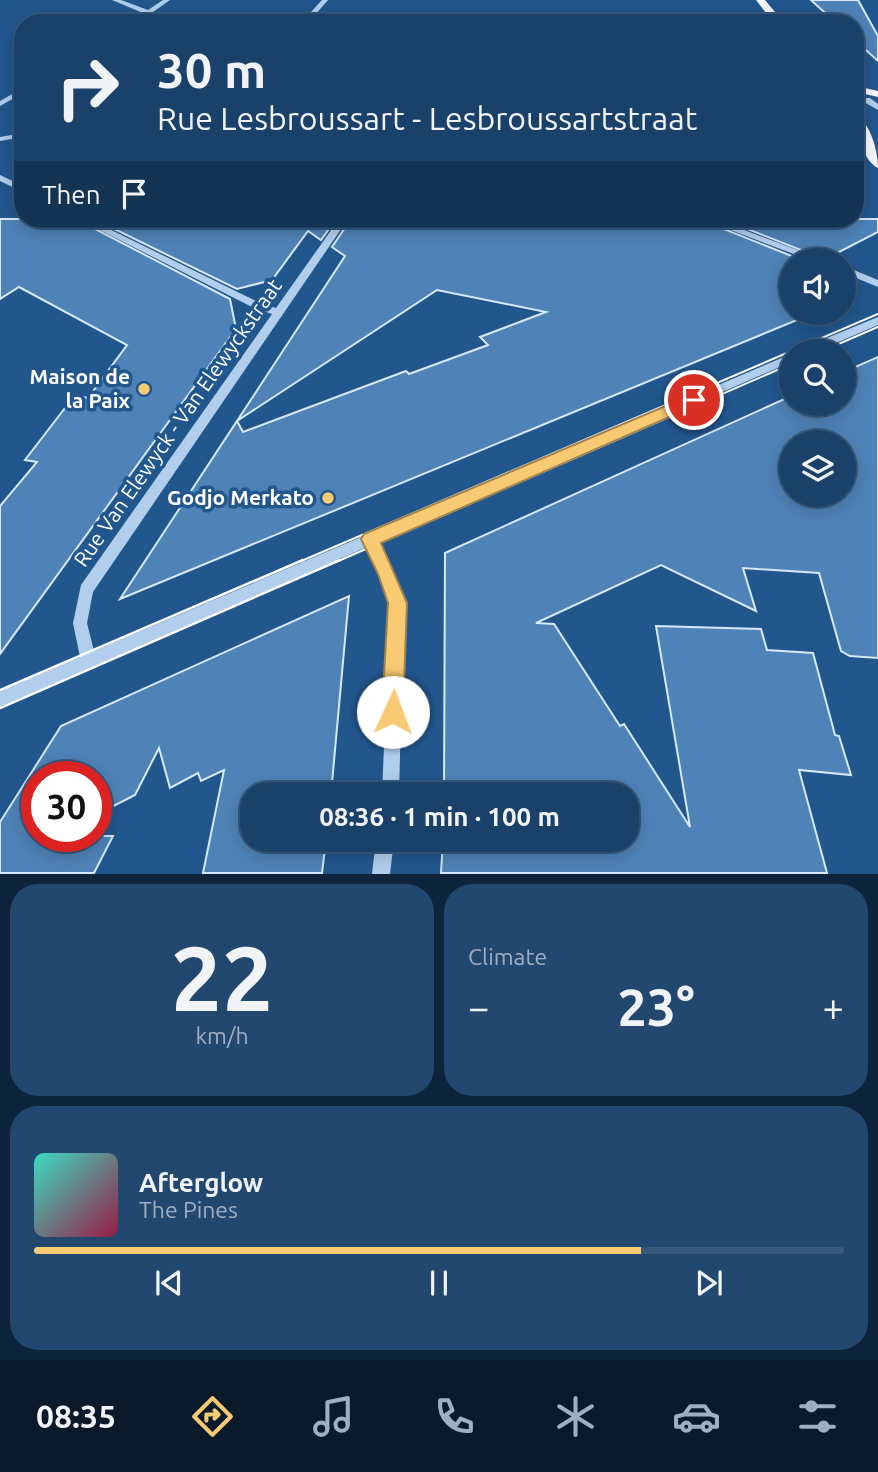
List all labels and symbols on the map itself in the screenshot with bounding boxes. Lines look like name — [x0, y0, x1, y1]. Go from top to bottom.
street label: Rue Van Elewyck - Van Elewyckstraat — [68, 274, 286, 571]
place label: Maison de la Paix — [30, 364, 131, 412]
pin — [664, 370, 724, 430]
marker: Maison de la Paix — [136, 381, 152, 397]
place label: Godjo Merkato — [167, 485, 314, 509]
marker: Godjo Merkato — [320, 490, 336, 506]
position arrow — [356, 675, 430, 749]
speed limit sign: 30 — [21, 761, 112, 852]

